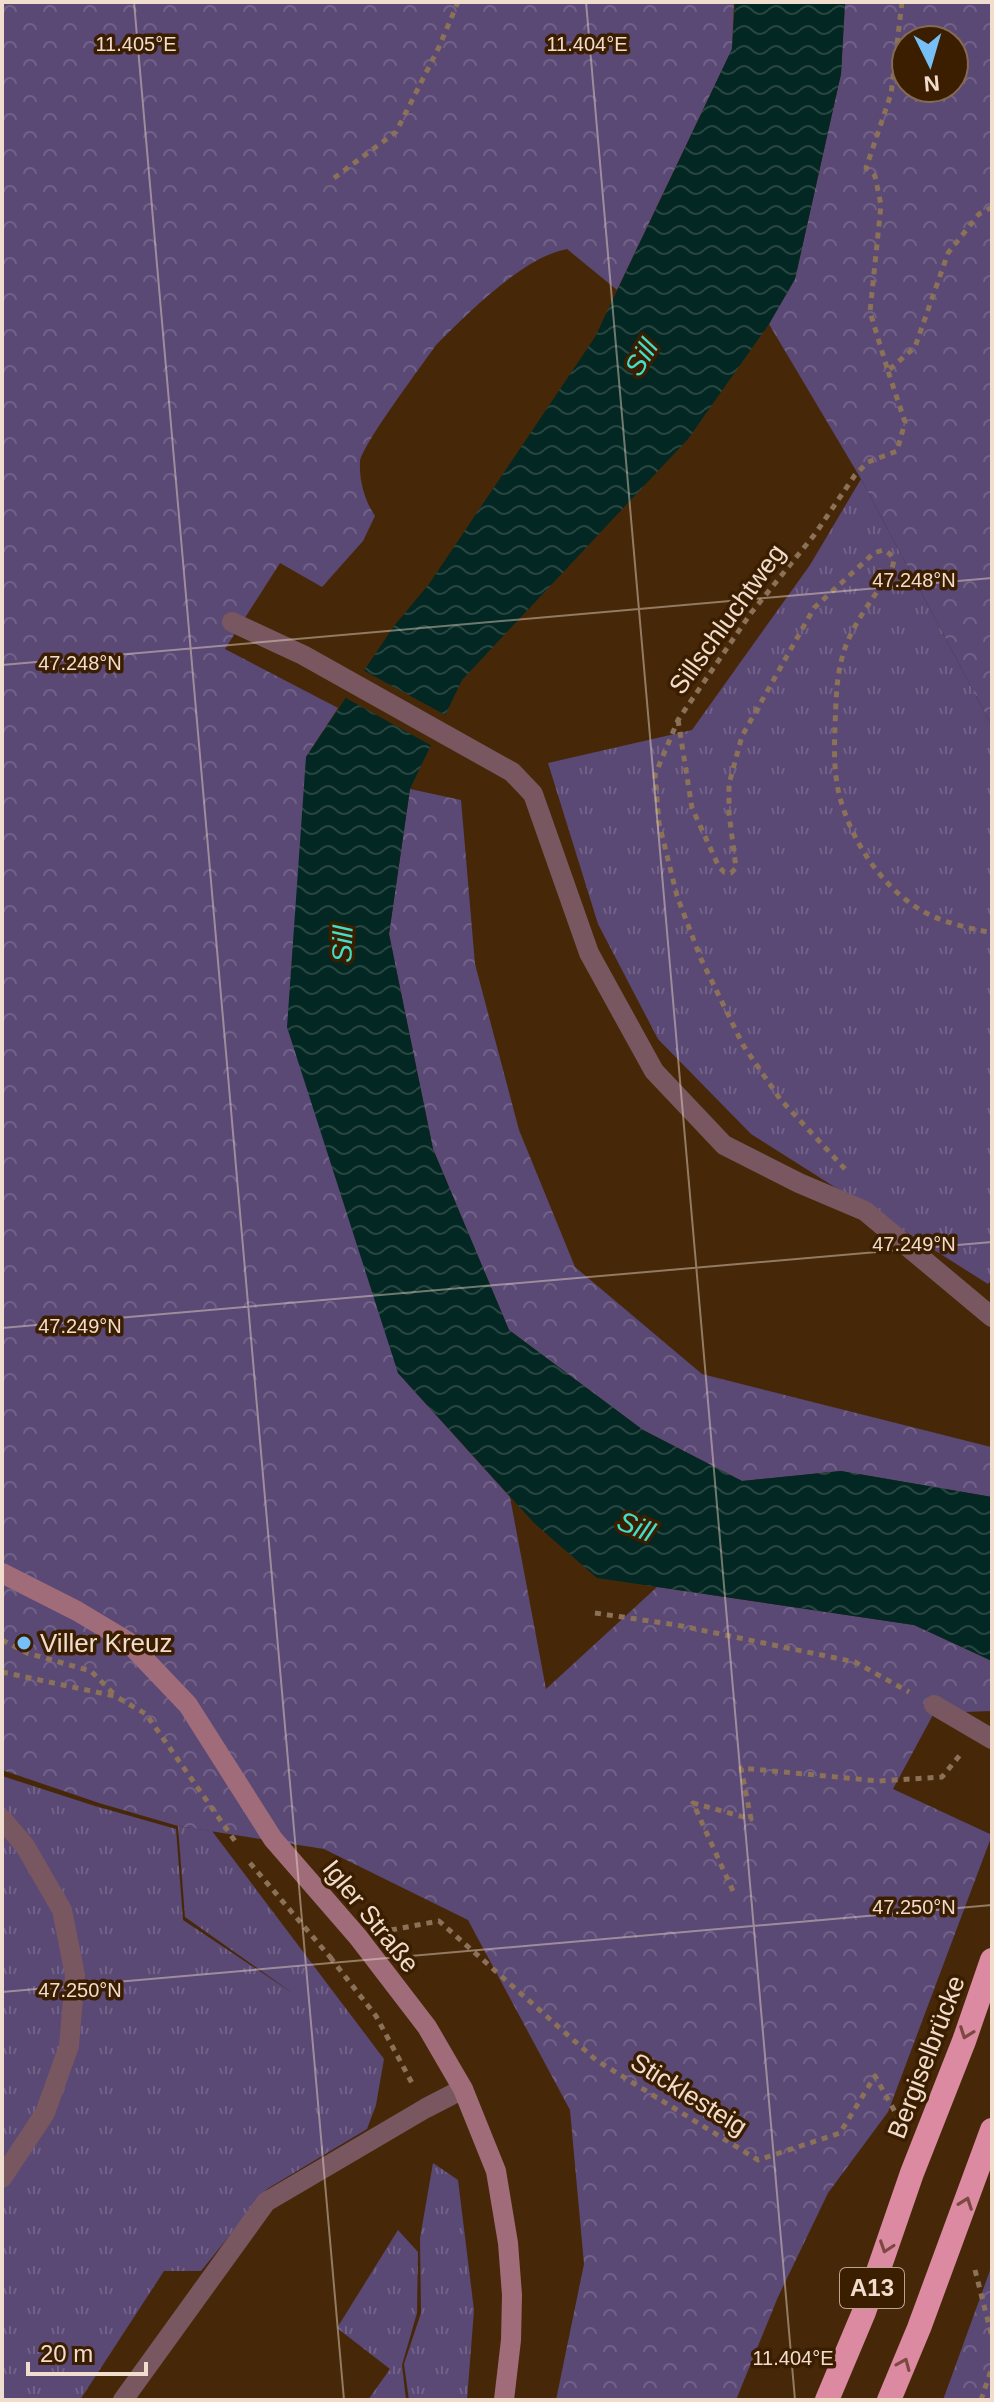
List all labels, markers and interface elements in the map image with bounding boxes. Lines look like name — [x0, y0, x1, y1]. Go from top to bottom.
north arrow — [890, 24, 970, 104]
text: 11.405°E — [95, 33, 177, 55]
text: 11.404°E — [546, 33, 628, 55]
text: N — [923, 70, 941, 97]
water label: Sill — [618, 333, 665, 381]
street label: Sillschluchtweg — [663, 538, 791, 700]
text: 47.248°N — [872, 569, 956, 591]
text: 47.248°N — [38, 652, 122, 674]
water label: Sill — [326, 924, 359, 963]
text: 47.249°N — [872, 1233, 956, 1255]
text: 47.249°N — [38, 1315, 122, 1337]
water label: Sill — [613, 1505, 660, 1548]
place label: Viller Kreuz — [40, 1628, 172, 1658]
marker: Viller Kreuz — [15, 1634, 33, 1652]
street label: Igler Straße — [317, 1854, 425, 1978]
text: 47.250°N — [872, 1896, 956, 1918]
street label: Bergiselbrücke — [881, 1971, 971, 2143]
text: 47.250°N — [38, 1979, 122, 2001]
one-way arrow — [959, 2026, 976, 2040]
street label: Sticklesteig — [625, 2046, 753, 2142]
one-way arrow — [956, 2196, 973, 2210]
one-way arrow — [880, 2239, 896, 2253]
road number: A13 — [840, 2268, 904, 2308]
scale bar — [28, 2326, 146, 2376]
text: 20 m — [40, 2340, 93, 2367]
text: 11.404°E — [752, 2347, 834, 2369]
one-way arrow — [894, 2358, 910, 2372]

